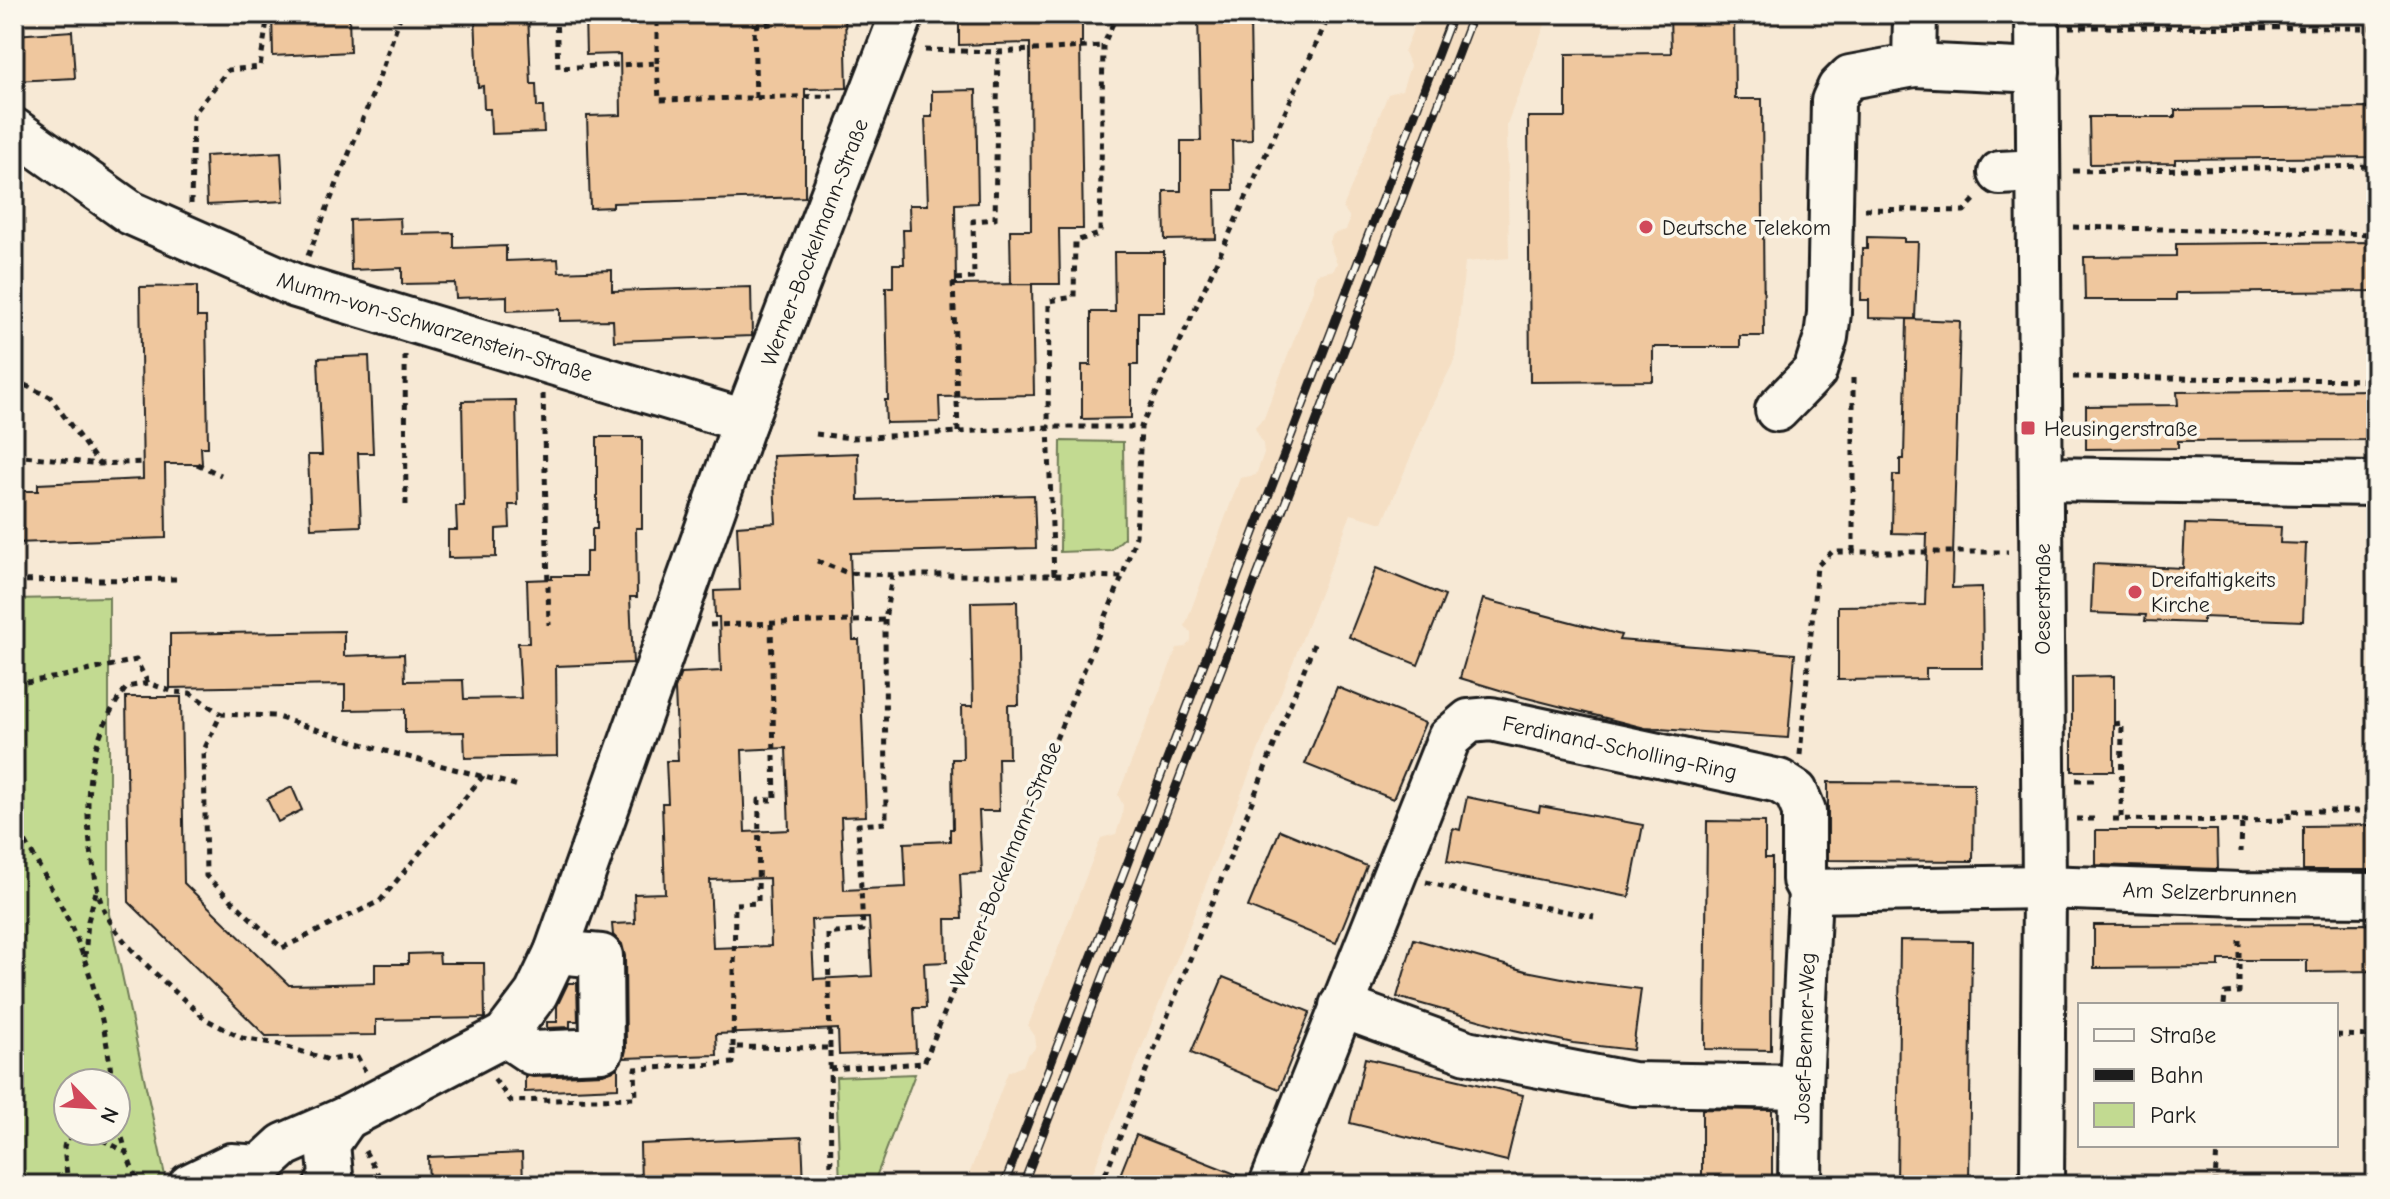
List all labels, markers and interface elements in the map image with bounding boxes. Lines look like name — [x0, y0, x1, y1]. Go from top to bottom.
street label: Werner-Bockelmann-Straße — [756, 115, 874, 370]
place label: Deutsche Telekom — [1662, 215, 1831, 241]
marker: Deutsche Telekom — [1637, 218, 1655, 236]
street label: Mumm-von-Schwarzenstein-Straße — [274, 267, 596, 387]
place label: Heusingerstraße — [2044, 416, 2198, 442]
marker: Heusingerstraße — [2019, 419, 2037, 437]
street label: Oeserstraße — [2030, 543, 2056, 655]
place label: Dreifaltigkeits Kirche — [2151, 567, 2276, 618]
marker: Dreifaltigkeits Kirche — [2126, 583, 2144, 601]
street label: Ferdinand-Scholling-Ring — [1500, 710, 1739, 786]
street label: Werner-Bockelmann-Straße — [945, 738, 1067, 991]
street label: Am Selzerbrunnen — [2122, 877, 2298, 909]
street label: Josef-Benner-Weg — [1789, 952, 1821, 1124]
legend — [2078, 1003, 2338, 1147]
text: Straße — [2150, 1021, 2216, 1049]
text: Bahn — [2150, 1061, 2203, 1089]
north arrow — [52, 1067, 132, 1147]
text: Park — [2150, 1101, 2196, 1129]
text: N — [94, 1103, 124, 1127]

